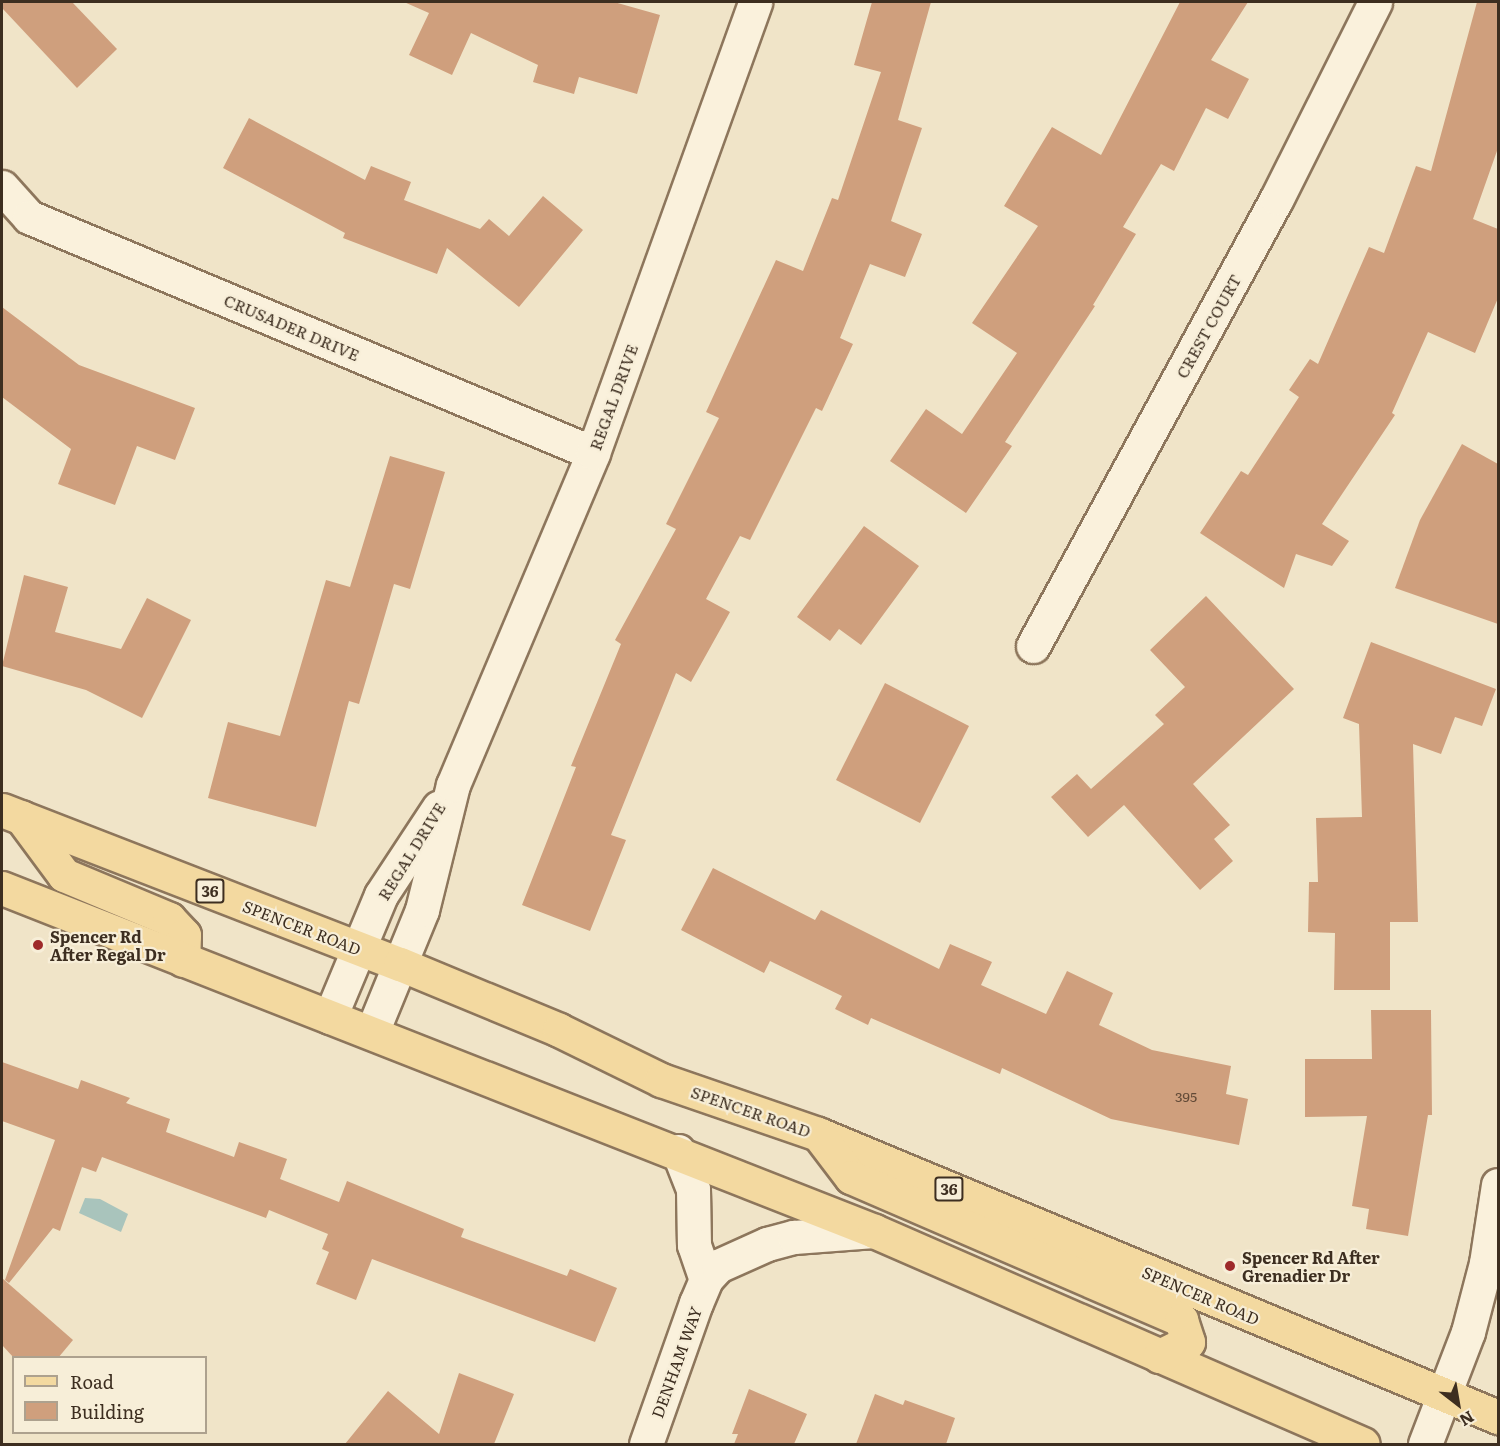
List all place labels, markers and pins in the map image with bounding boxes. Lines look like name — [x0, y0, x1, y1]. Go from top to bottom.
place label: Spencer Rd After Regal Dr — [50, 926, 166, 964]
marker: Spencer Rd After Regal Dr — [31, 938, 45, 952]
place label: Spencer Rd After Grenadier Dr — [1242, 1247, 1380, 1285]
marker: Spencer Rd After Grenadier Dr — [1223, 1259, 1237, 1273]

